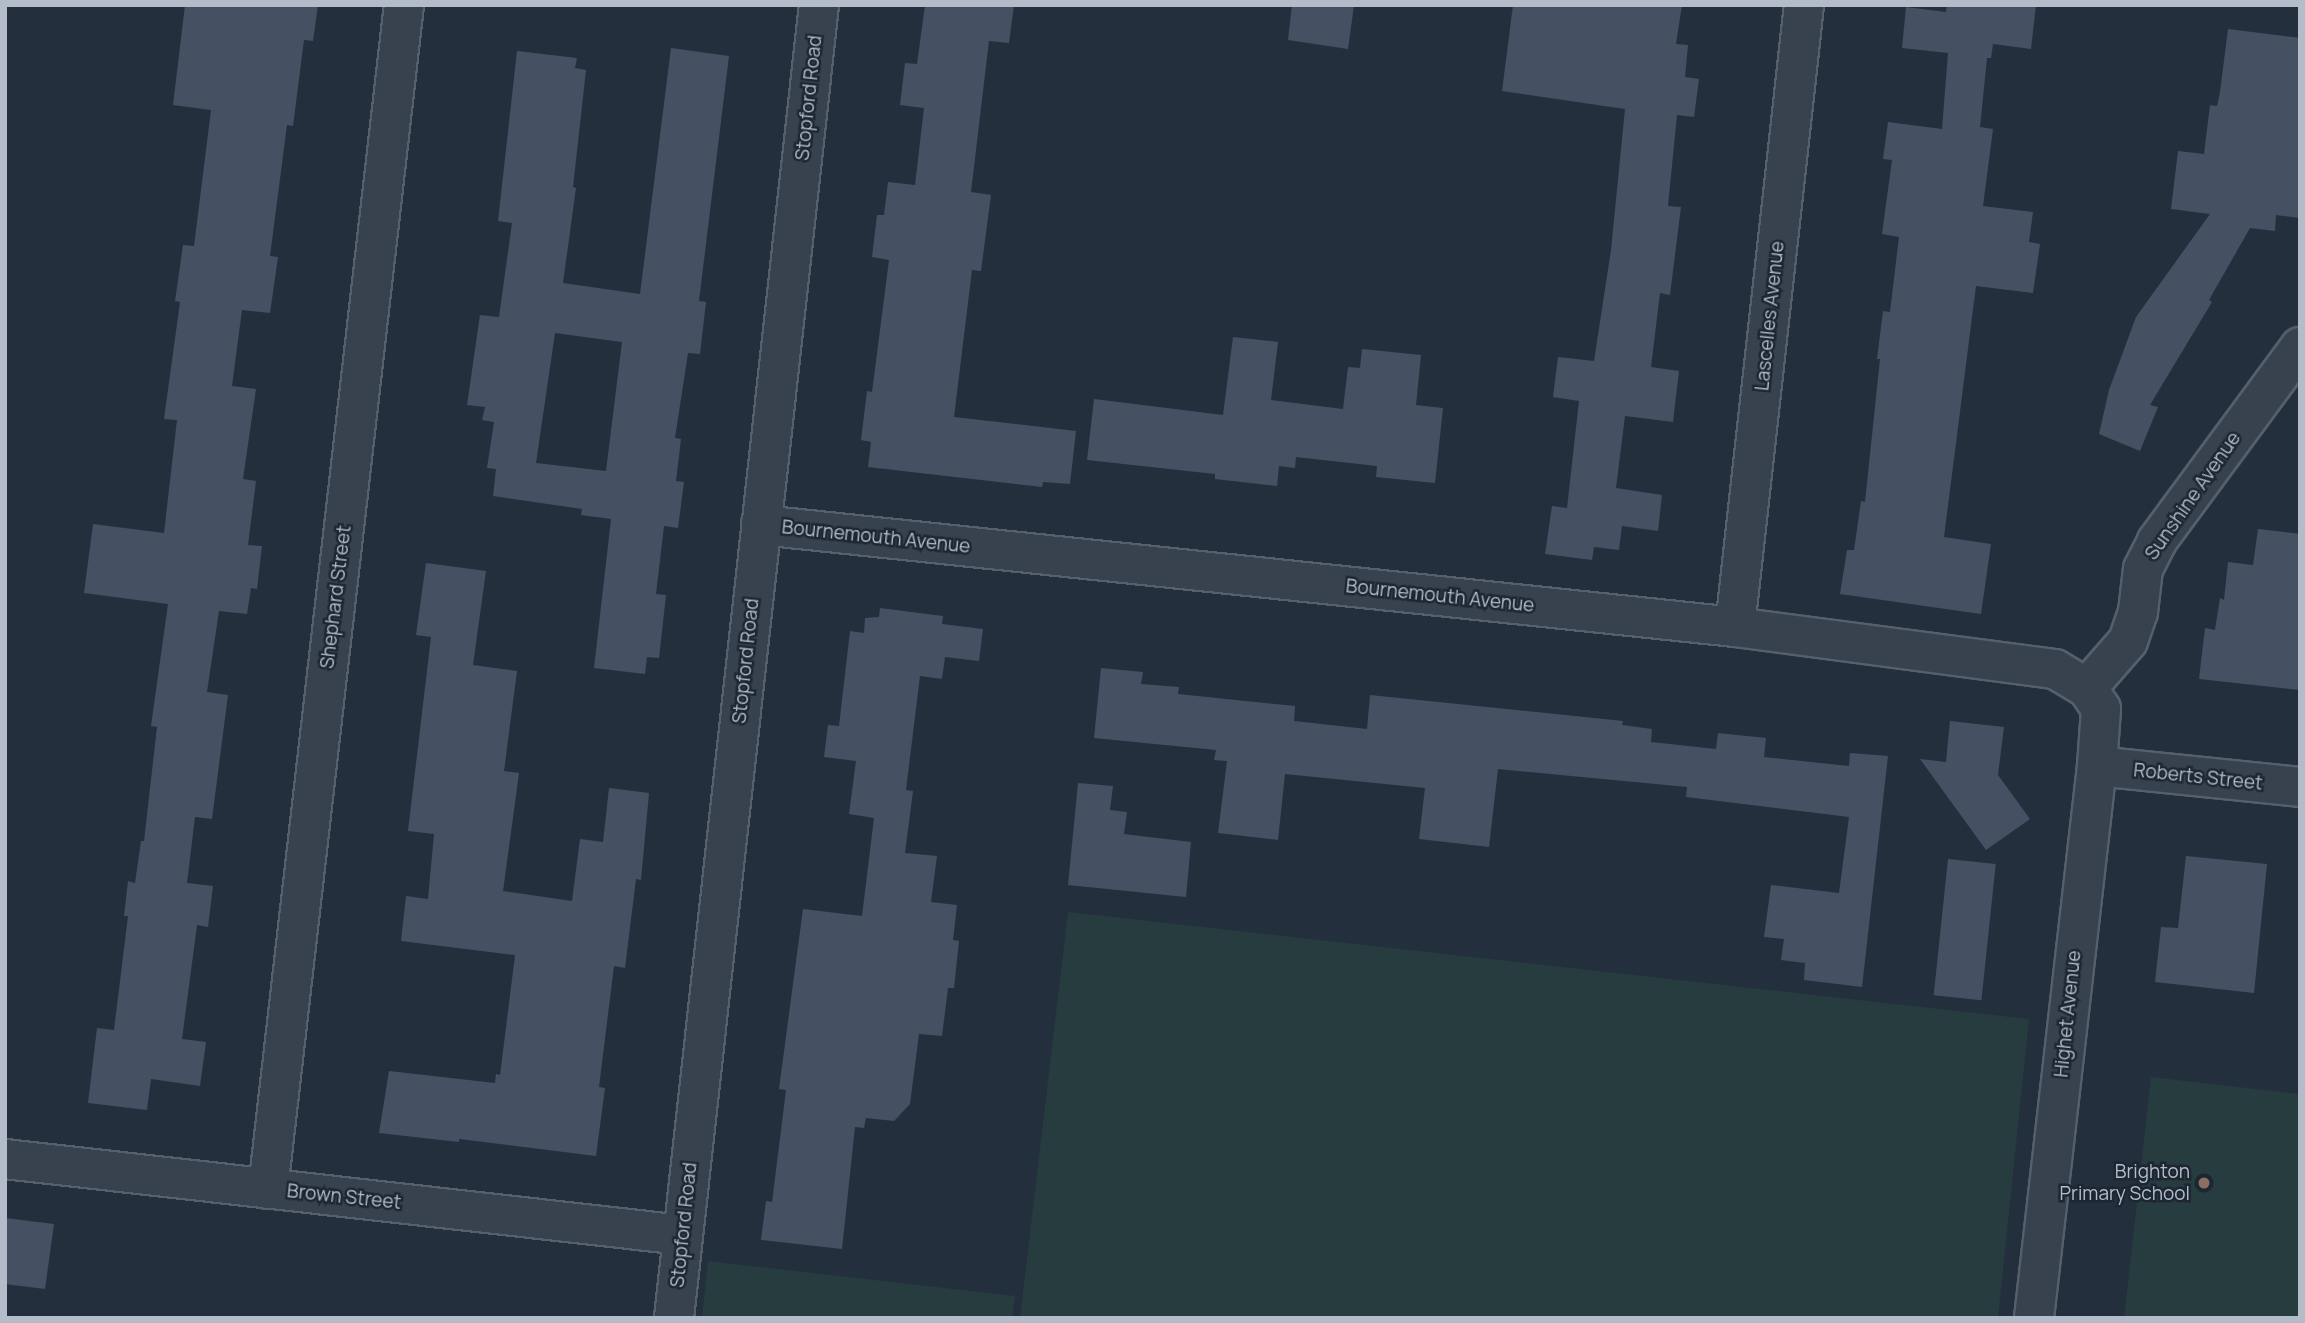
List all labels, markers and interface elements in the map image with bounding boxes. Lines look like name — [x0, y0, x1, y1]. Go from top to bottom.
street label: Stopford Road — [791, 34, 827, 162]
street label: Lascelles Avenue — [1751, 240, 1789, 392]
street label: Sunshine Avenue — [2140, 428, 2246, 564]
street label: Bournemouth Avenue — [781, 516, 971, 558]
street label: Shephard Street — [316, 524, 356, 670]
street label: Bournemouth Avenue — [1345, 575, 1535, 617]
street label: Stopford Road — [728, 597, 764, 725]
street label: Roberts Street — [2132, 759, 2264, 795]
street label: Highet Avenue — [2050, 949, 2086, 1079]
street label: Stopford Road — [666, 1161, 702, 1289]
place label: Brighton Primary School — [2060, 1161, 2190, 1205]
marker: Brighton Primary School — [2196, 1175, 2212, 1191]
street label: Brown Street — [286, 1180, 402, 1214]

